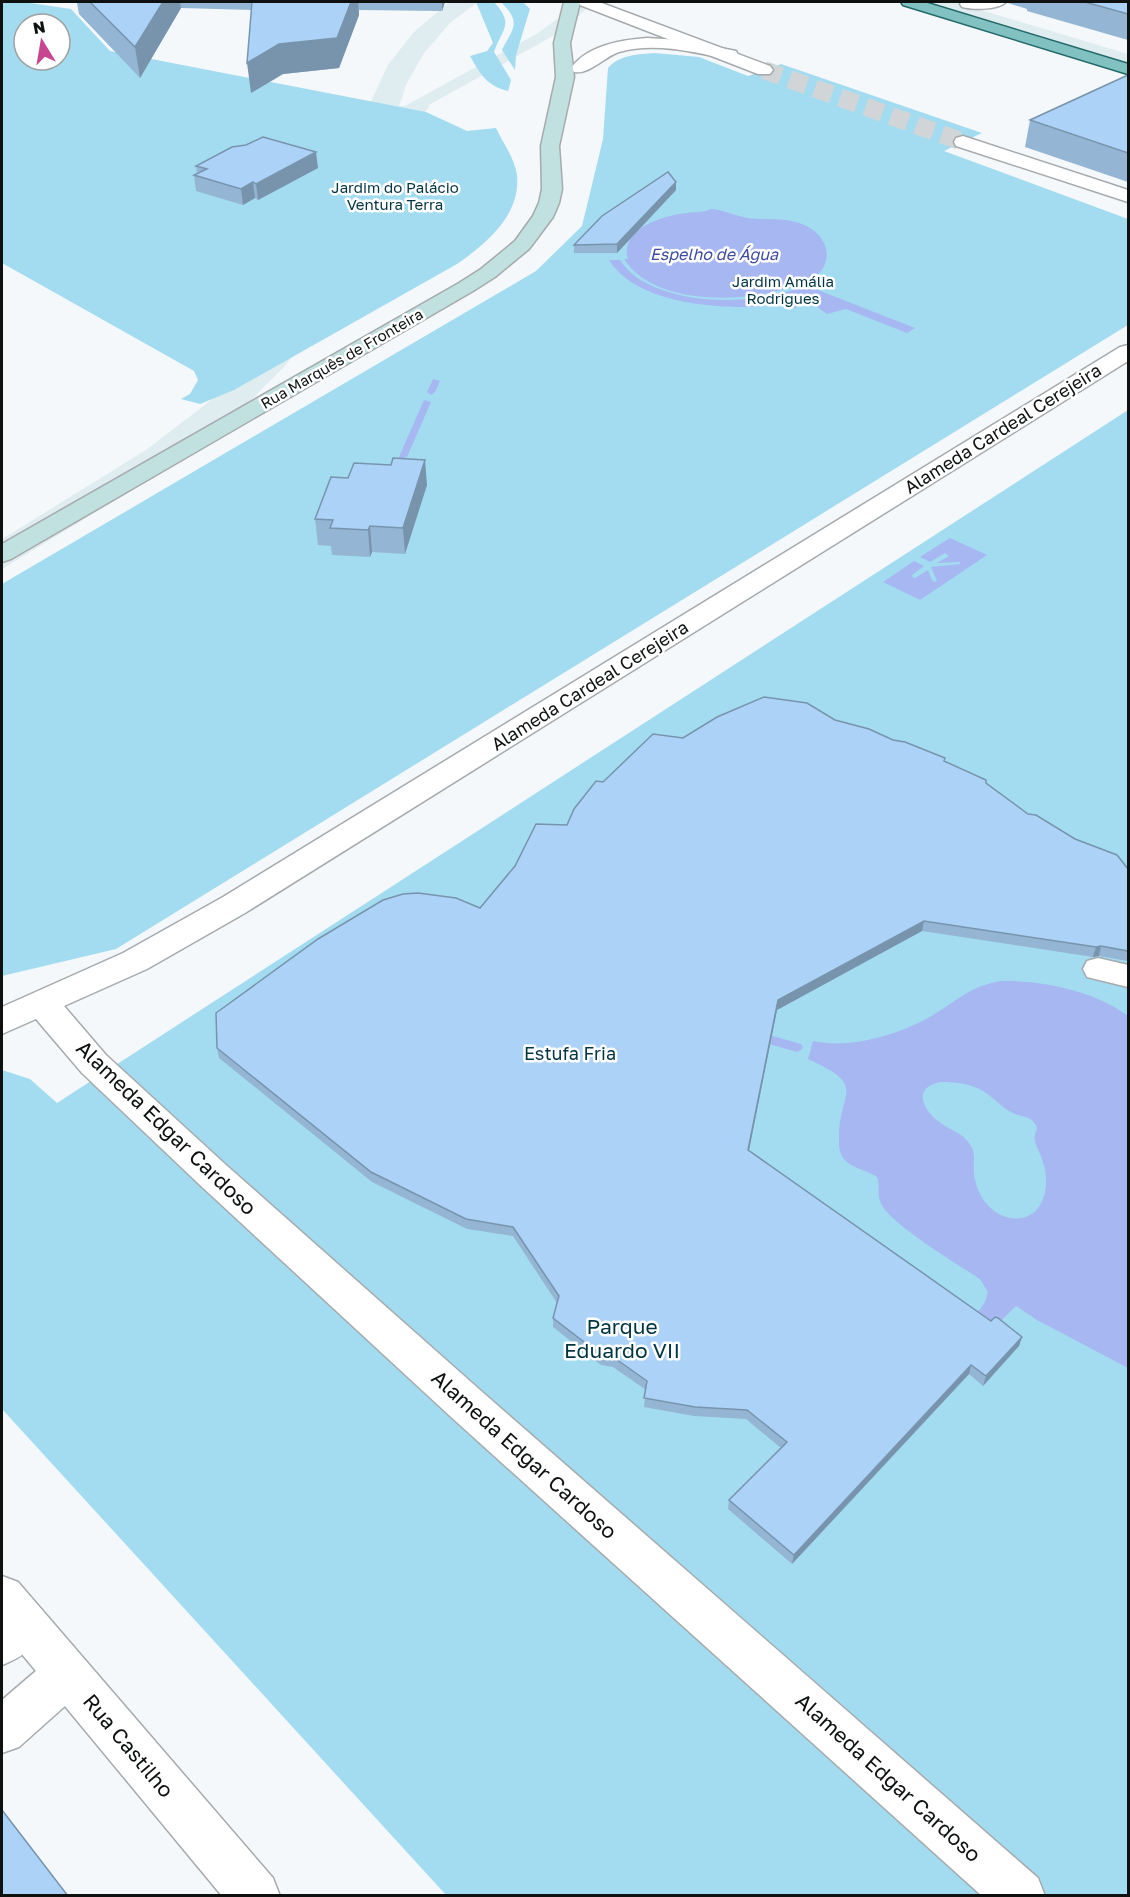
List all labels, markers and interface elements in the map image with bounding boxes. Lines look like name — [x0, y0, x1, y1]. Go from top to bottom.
north arrow — [12, 12, 72, 72]
text: N — [31, 16, 47, 38]
park label: Jardim do Palácio Ventura Terra — [331, 178, 459, 213]
water label: Espelho de Água — [650, 244, 779, 264]
park label: Jardim Amália Rodrigues — [732, 272, 834, 307]
street label: Rua Marquês de Fronteira — [257, 304, 426, 412]
street label: Alameda Cardeal Cerejeira — [900, 358, 1105, 498]
street label: Alameda Cardeal Cerejeira — [487, 615, 692, 755]
street label: Alameda Edgar Cardoso — [71, 1035, 262, 1220]
park label: Estufa Fria — [524, 1042, 616, 1064]
park label: Parque Eduardo VII — [564, 1313, 680, 1363]
street label: Alameda Edgar Cardoso — [427, 1364, 623, 1544]
street label: Alameda Edgar Cardoso — [791, 1687, 987, 1867]
street label: Rua Castilho — [78, 1688, 180, 1802]

